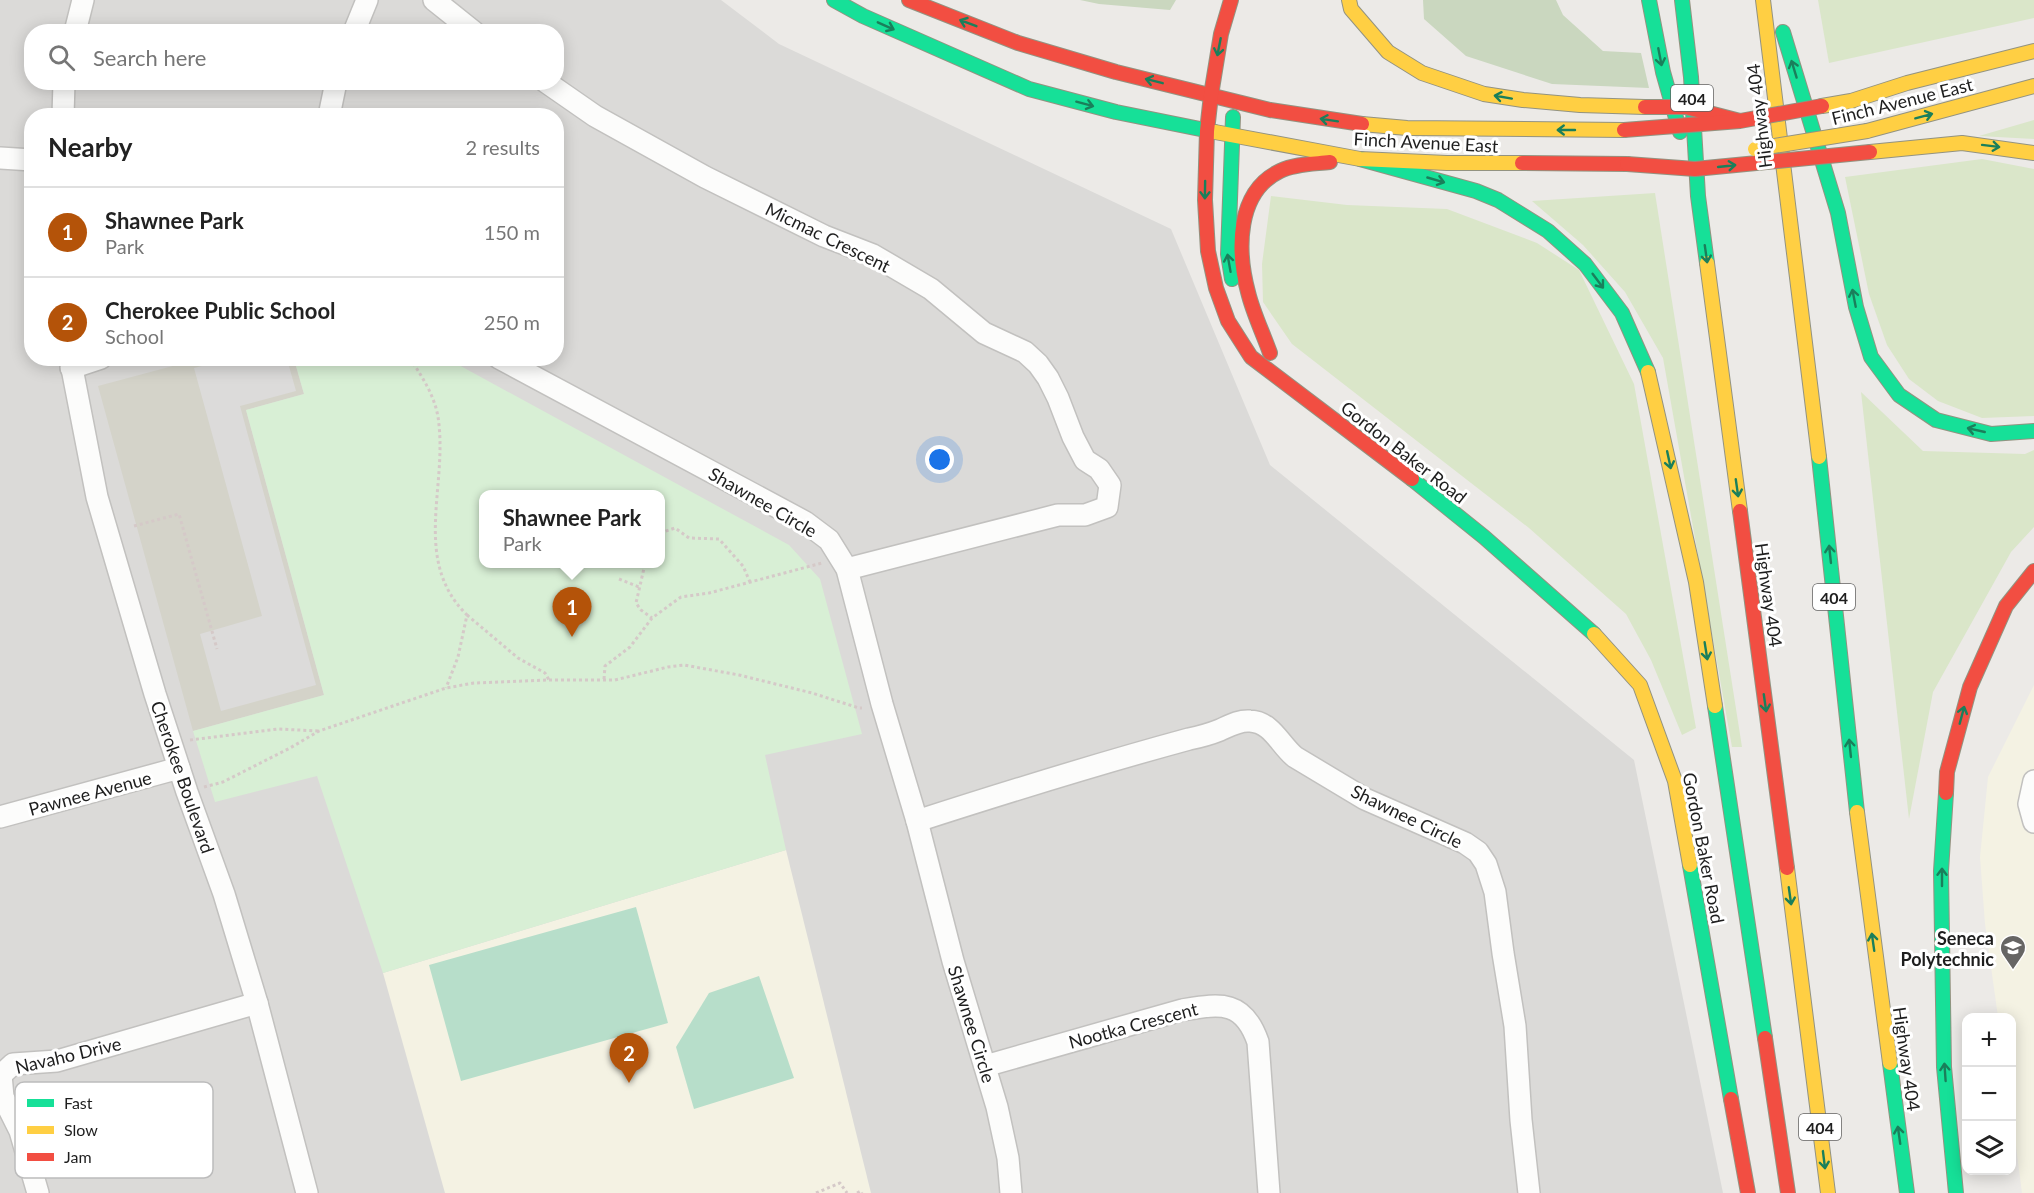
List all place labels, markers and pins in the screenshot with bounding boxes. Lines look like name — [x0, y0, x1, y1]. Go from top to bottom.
pin: 1 — [552, 588, 592, 637]
place label: Seneca Polytechnic — [1901, 927, 1994, 970]
school or university icon: Seneca Polytechnic — [1998, 933, 2028, 971]
pin: 2 — [610, 1034, 648, 1083]

